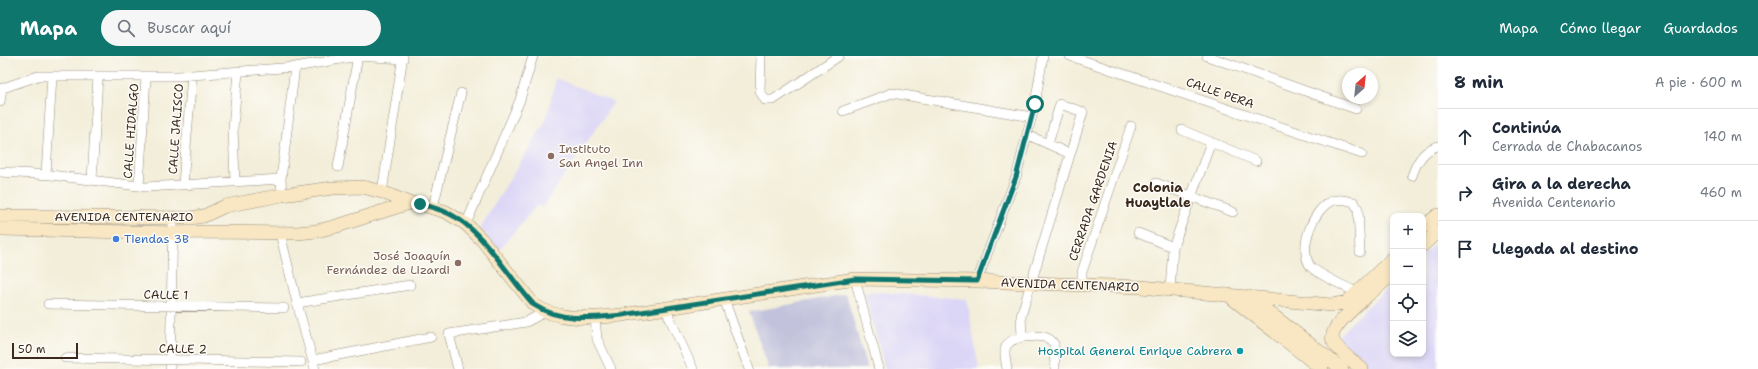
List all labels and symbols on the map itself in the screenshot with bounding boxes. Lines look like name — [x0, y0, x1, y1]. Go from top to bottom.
north arrow — [1342, 68, 1378, 104]
street label: CALLE PERA — [1184, 74, 1256, 112]
street label: CALLE HIDALGO — [120, 83, 142, 179]
street label: CALLE JALISCO — [165, 83, 187, 175]
route start — [1026, 95, 1044, 113]
street label: CERRADA GARDENIA — [1065, 139, 1121, 263]
place label: Instituto San Angel Inn — [559, 141, 643, 171]
marker: Instituto San Angel Inn — [546, 151, 556, 161]
district label: Colonia Huaytlale — [1125, 179, 1191, 211]
route end — [411, 195, 429, 213]
street label: AVENIDA CENTENARIO — [55, 209, 193, 225]
place label: Tiendas 3B — [124, 231, 189, 247]
marker: Tiendas 3B — [111, 234, 121, 244]
place label: José Joaquín Fernández de Lizardi — [326, 248, 450, 278]
marker: José Joaquín Fernández de Lizardi — [453, 258, 463, 268]
street label: AVENIDA CENTENARIO — [1000, 275, 1140, 295]
street label: CALLE 1 — [143, 287, 189, 303]
scale bar — [12, 341, 78, 360]
street label: CALLE 2 — [159, 341, 207, 357]
place label: Hospital General Enrique Cabrera — [1038, 343, 1233, 359]
marker: Hospital General Enrique Cabrera — [1235, 346, 1245, 356]

